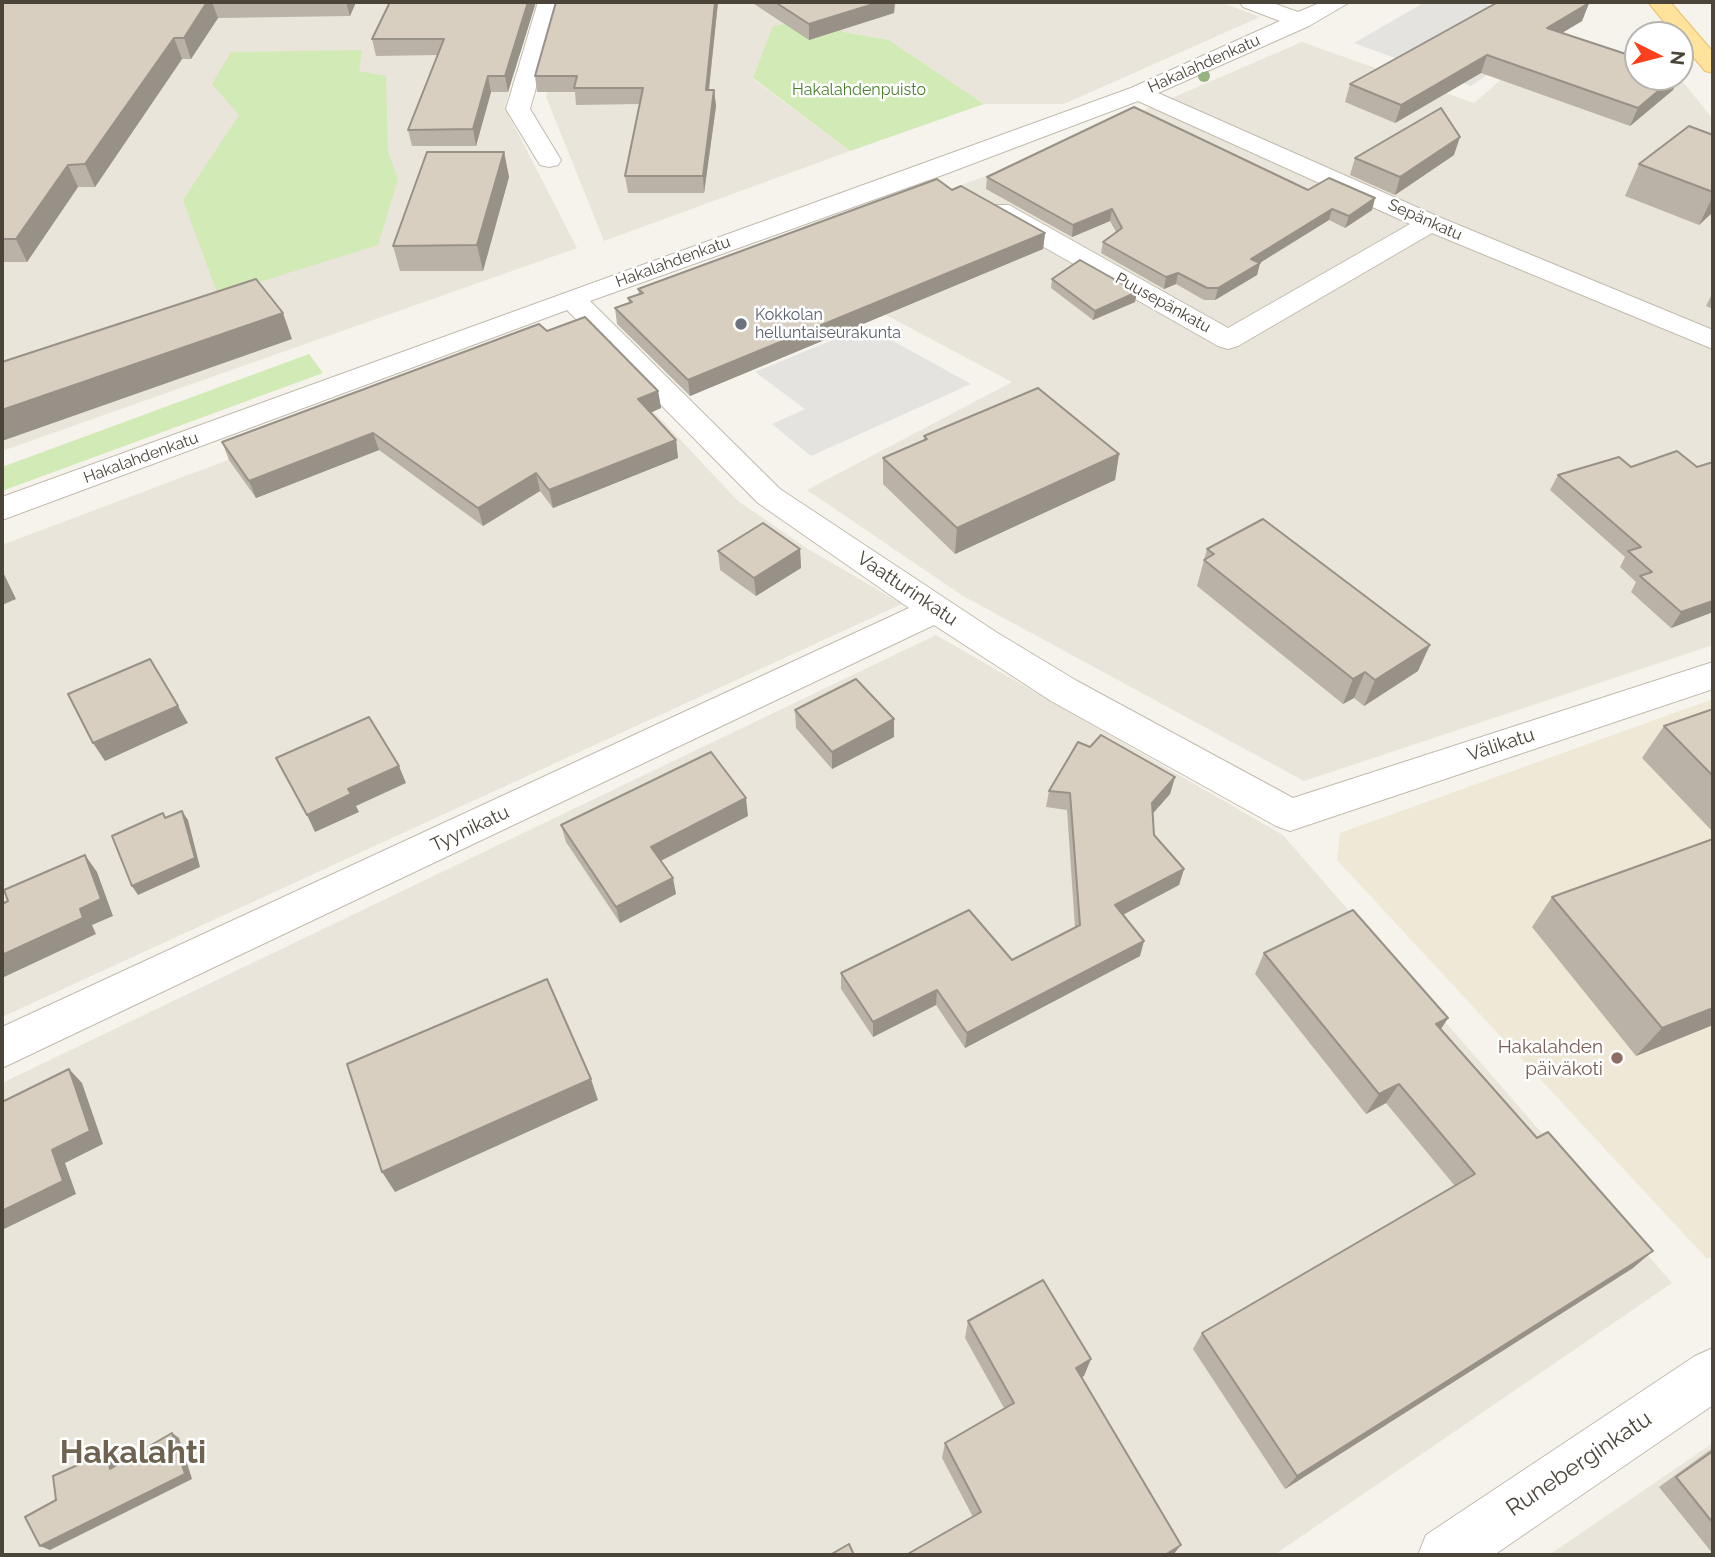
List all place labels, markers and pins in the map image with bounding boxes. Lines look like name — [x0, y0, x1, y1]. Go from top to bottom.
place label: Kokkolan helluntaiseurakunta — [755, 305, 901, 343]
marker: Kokkolan helluntaiseurakunta — [733, 316, 749, 332]
place label: Hakalahden päiväkoti — [1498, 1036, 1603, 1080]
marker: Hakalahden päiväkoti — [1609, 1050, 1625, 1066]

